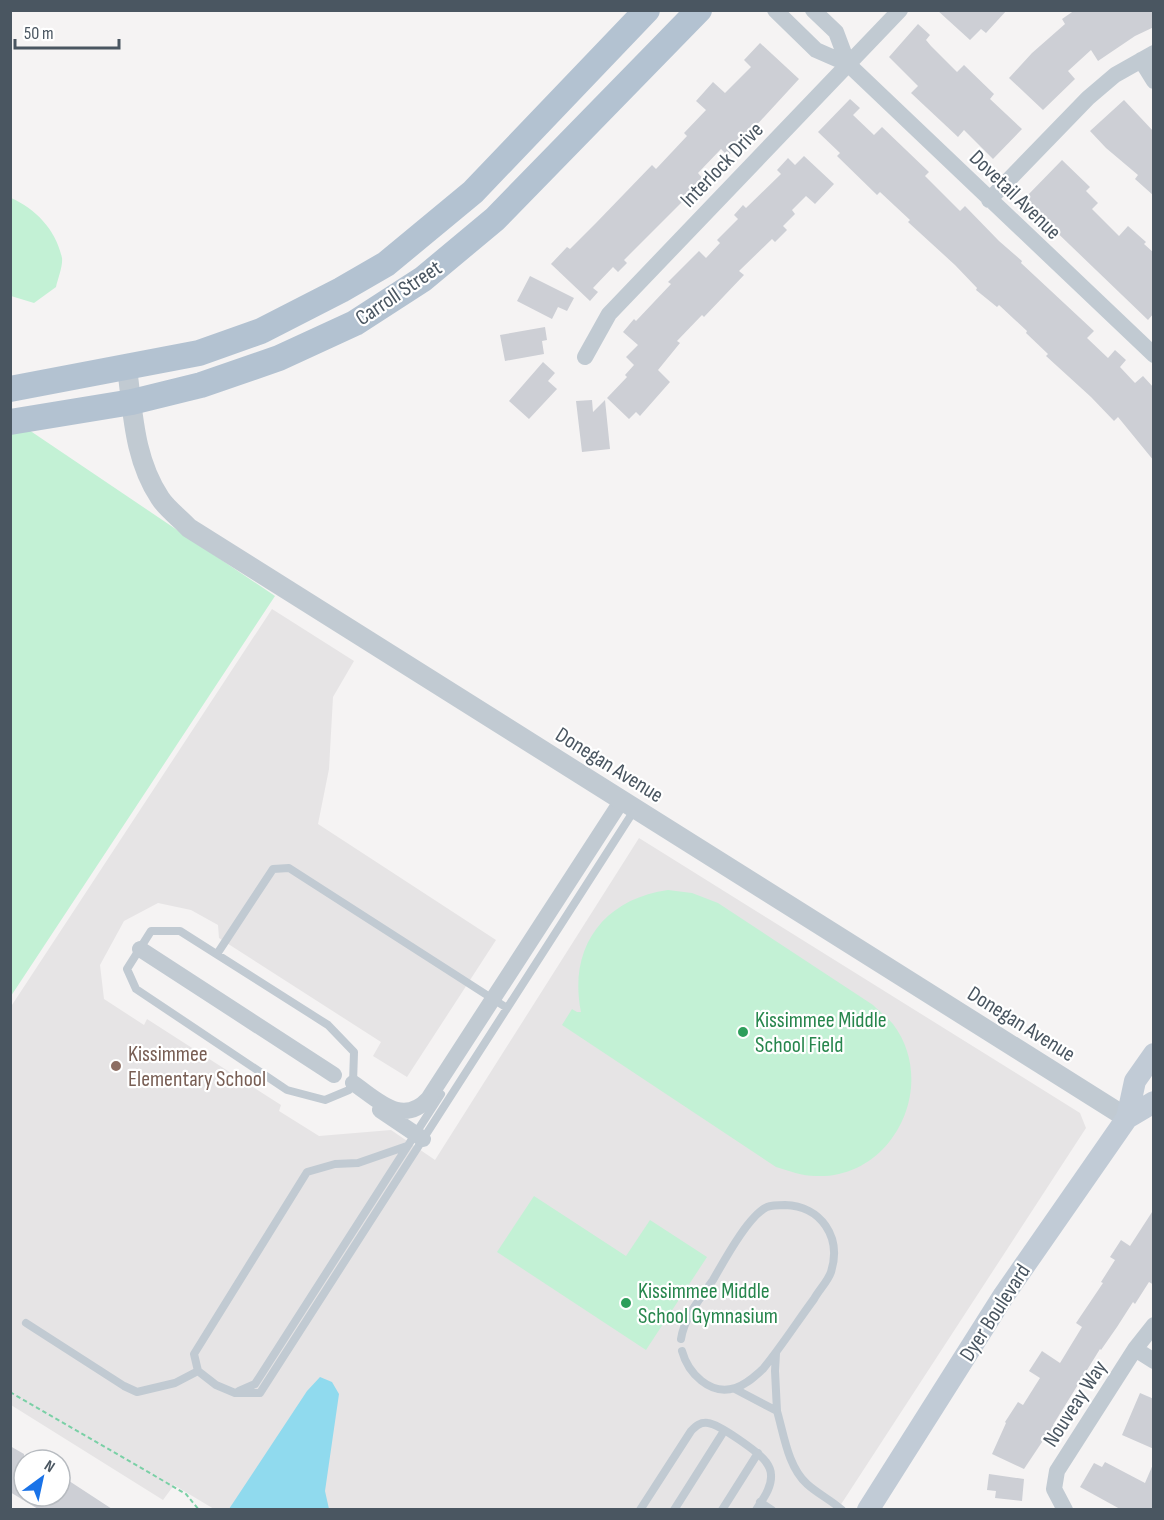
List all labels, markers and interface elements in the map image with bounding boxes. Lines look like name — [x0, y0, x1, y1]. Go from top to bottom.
scale bar — [15, 12, 118, 50]
text: 50 m — [24, 23, 54, 44]
street label: Interlock Drive — [675, 117, 769, 213]
street label: Dovetail Avenue — [963, 145, 1067, 246]
street label: Carroll Street — [351, 254, 447, 332]
street label: Donegan Avenue — [550, 722, 668, 809]
street label: Donegan Avenue — [962, 981, 1080, 1068]
place label: Kissimmee Middle School Field — [755, 1007, 887, 1059]
marker: Kissimmee Middle School Field — [736, 1025, 750, 1039]
place label: Kissimmee Elementary School — [128, 1041, 266, 1093]
marker: Kissimmee Elementary School — [109, 1059, 123, 1073]
street label: Dyer Boulevard — [954, 1259, 1037, 1366]
place label: Kissimmee Middle School Gymnasium — [638, 1278, 778, 1330]
marker: Kissimmee Middle School Gymnasium — [619, 1296, 633, 1310]
street label: Nouveay Way — [1037, 1355, 1113, 1452]
north arrow — [12, 1448, 72, 1508]
text: N — [41, 1456, 58, 1477]

